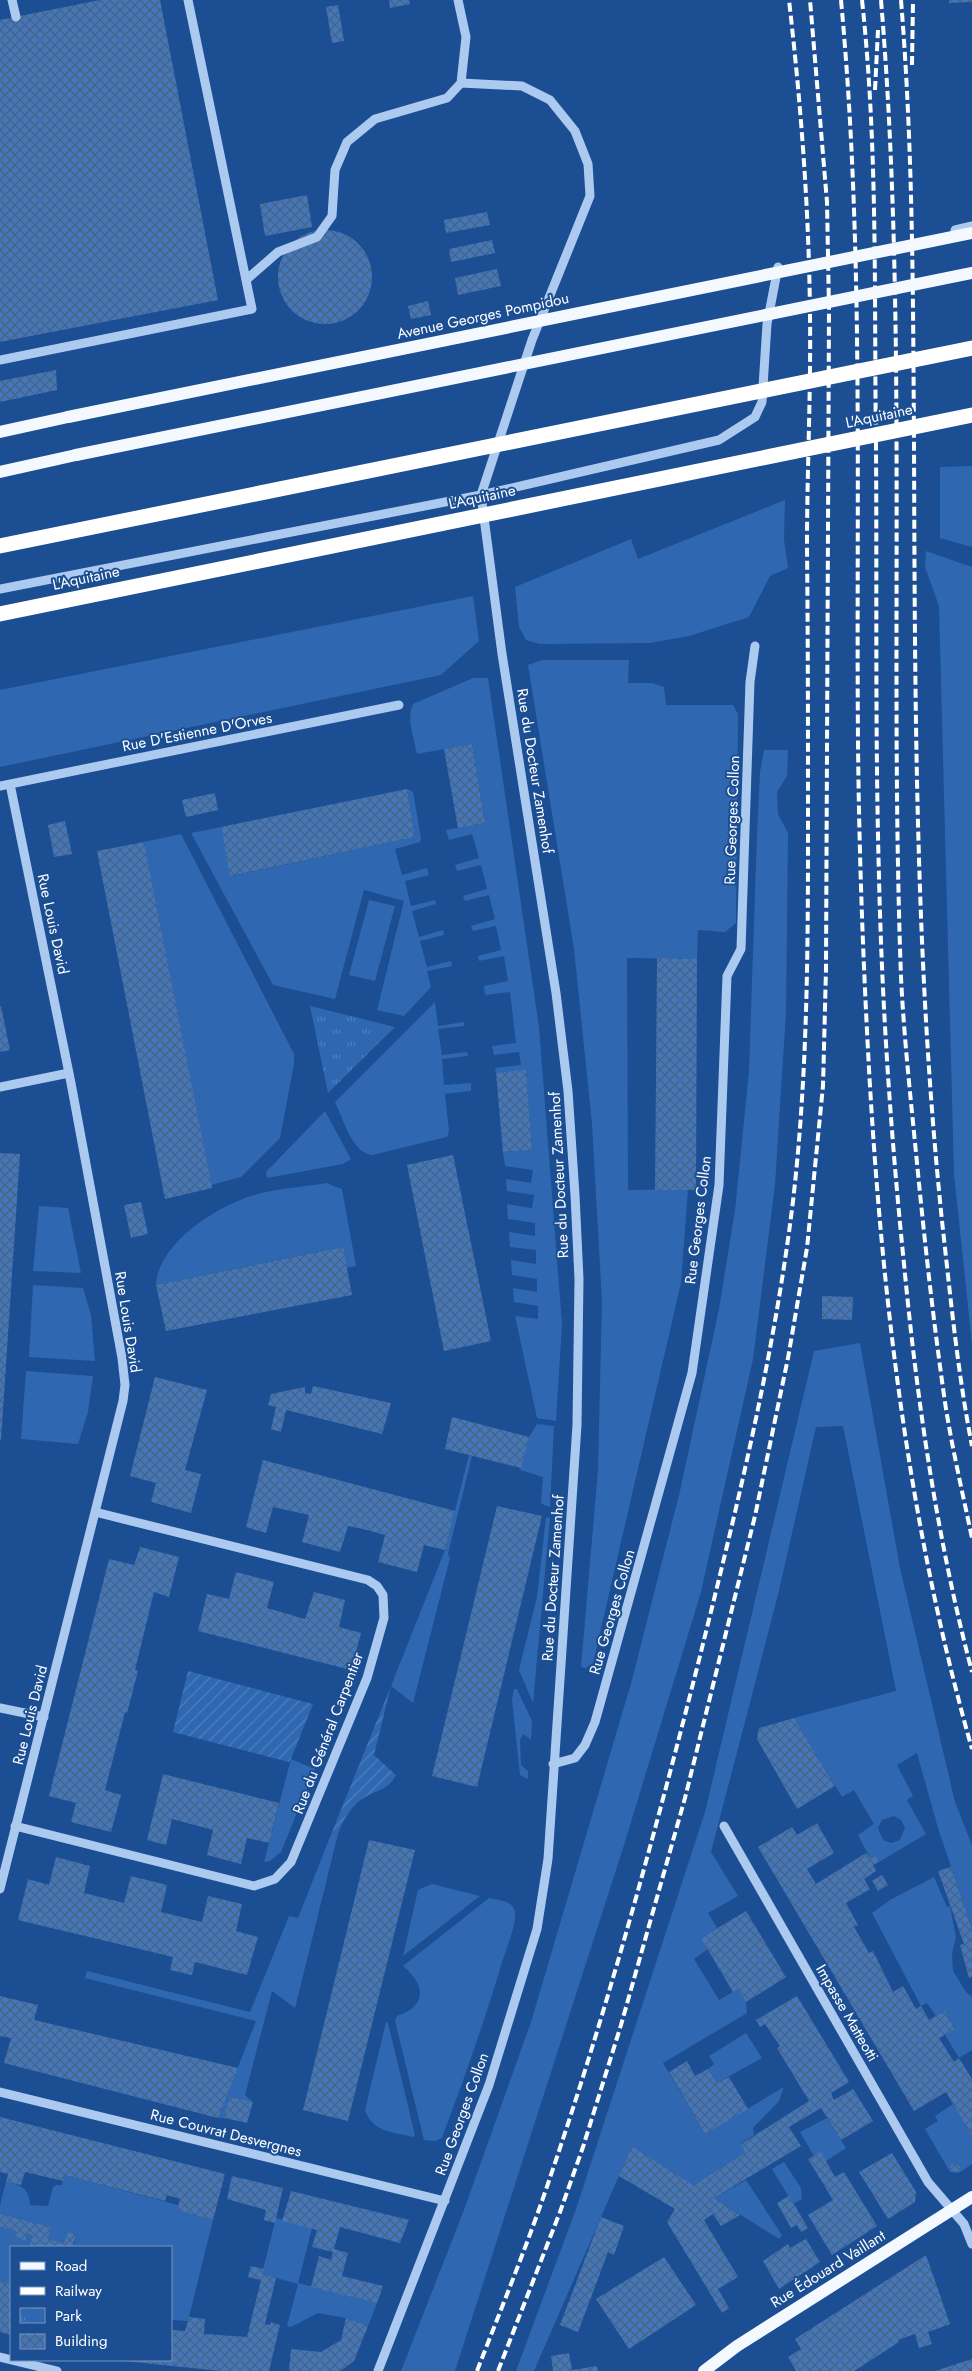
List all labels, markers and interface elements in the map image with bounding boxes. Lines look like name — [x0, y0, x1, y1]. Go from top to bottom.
street label: Avenue Georges Pompidou — [395, 287, 571, 345]
street label: L'Aquitaine — [843, 398, 915, 434]
street label: L'Aquitaine — [446, 479, 518, 515]
street label: L'Aquitaine — [50, 560, 122, 596]
street label: Rue du Docteur Zamenhof — [511, 687, 559, 856]
street label: Rue D'Estienne D'Orves — [120, 707, 274, 757]
street label: Rue Georges Collon — [719, 755, 745, 885]
street label: Rue Louis David — [32, 872, 74, 976]
street label: Rue du Docteur Zamenhof — [544, 1090, 574, 1259]
street label: Rue Georges Collon — [679, 1155, 717, 1285]
street label: Rue Louis David — [109, 1270, 147, 1374]
street label: Rue du Docteur Zamenhof — [536, 1493, 570, 1662]
street label: Rue Georges Collon — [584, 1547, 640, 1677]
street label: Rue du Général Carpentier — [287, 1648, 369, 1817]
street label: Rue Louis David — [7, 1663, 53, 1767]
street label: Impasse Matteotti — [810, 1960, 884, 2066]
street label: Rue Georges Collon — [430, 2050, 494, 2178]
street label: Rue Couvrat Desvergnes — [148, 2104, 304, 2162]
street label: Rue Édouard Vaillant — [766, 2225, 890, 2313]
legend — [10, 2246, 172, 2361]
text: Road — [55, 2255, 87, 2277]
text: Railway — [55, 2280, 102, 2302]
text: Park — [55, 2305, 82, 2327]
text: Building — [55, 2330, 107, 2352]

